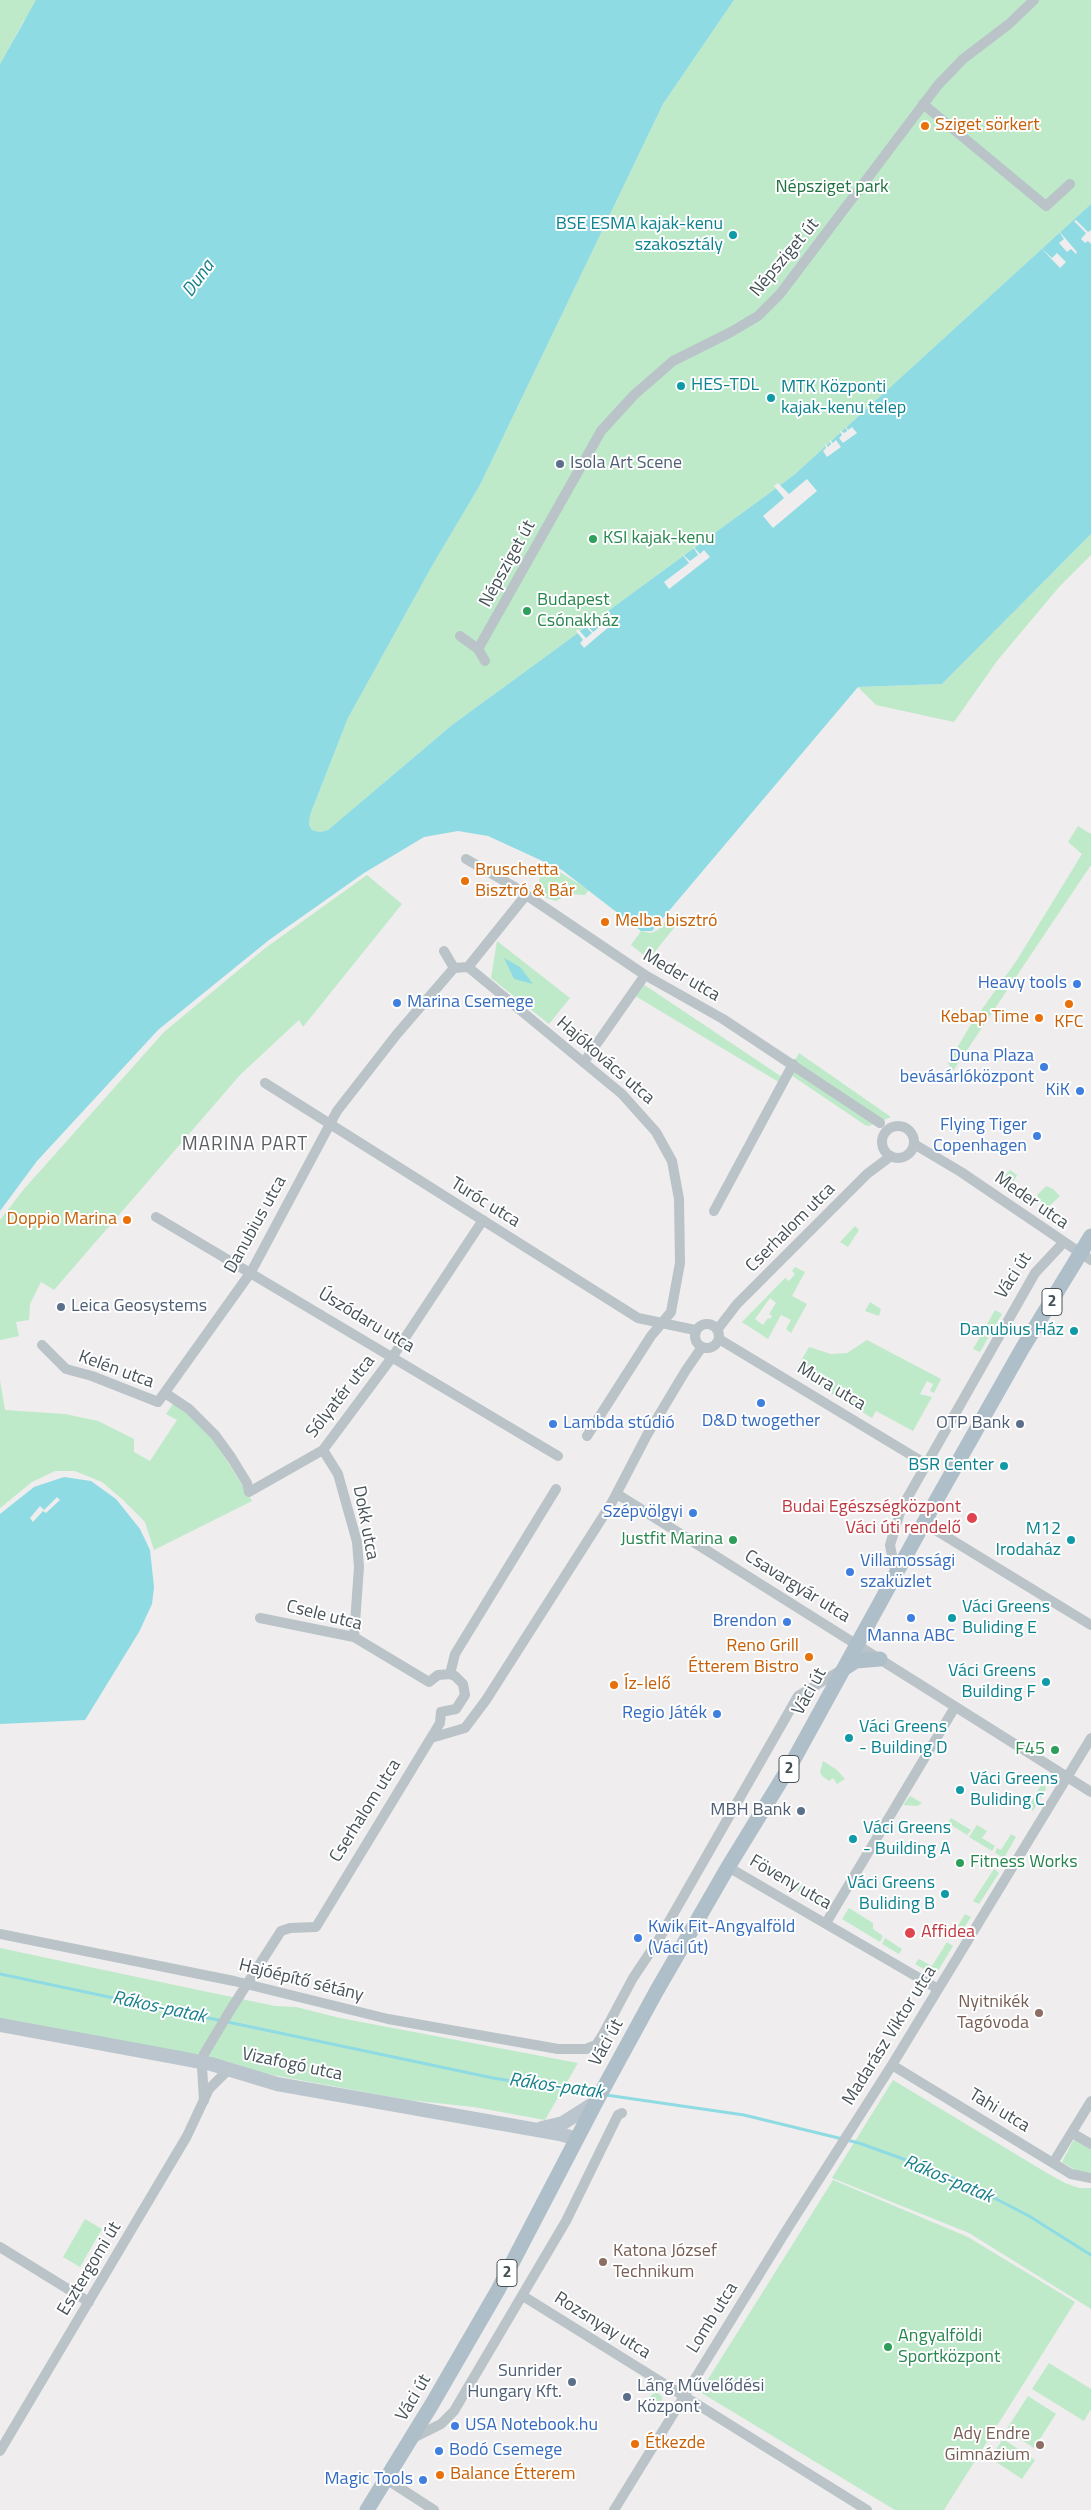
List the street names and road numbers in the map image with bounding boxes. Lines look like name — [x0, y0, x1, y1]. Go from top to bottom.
street label: Népsziget út — [746, 214, 824, 302]
street label: Népsziget út — [475, 517, 541, 611]
street label: Meder utca — [639, 945, 723, 1007]
street label: Hajókovács utca — [552, 1013, 658, 1109]
street label: Meder utca — [990, 1168, 1072, 1234]
street label: Danubius utca — [220, 1173, 292, 1277]
street label: Turóc utca — [446, 1173, 524, 1233]
street label: Cserhalom utca — [742, 1179, 840, 1277]
street label: Váci út — [991, 1249, 1037, 1303]
street label: Úszódaru utca — [314, 1284, 418, 1358]
road number: 2 — [1042, 1288, 1062, 1315]
street label: Kelén utca — [75, 1346, 157, 1394]
street label: Sólyatér utca — [302, 1351, 380, 1443]
street label: Mura utca — [793, 1358, 869, 1416]
street label: Dokk utca — [347, 1484, 383, 1562]
street label: Csavargyár utca — [740, 1546, 854, 1628]
street label: Csele utca — [284, 1596, 364, 1636]
street label: Váci út — [788, 1665, 832, 1719]
street label: Cserhalom utca — [326, 1755, 406, 1867]
road number: 2 — [779, 1756, 799, 1782]
street label: Föveny utca — [745, 1851, 835, 1915]
street label: Hajóépítő sétány — [236, 1955, 366, 2007]
street label: Madarász Viktor utca — [838, 1962, 942, 2110]
street label: Váci út — [585, 2016, 629, 2070]
street label: Vizafogó utca — [240, 2044, 344, 2086]
street label: Tahi utca — [965, 2084, 1033, 2138]
street label: Esztergomi út — [54, 2218, 126, 2320]
road number: 2 — [497, 2260, 517, 2286]
street label: Lomb utca — [683, 2279, 743, 2357]
street label: Rozsnyay utca — [550, 2288, 654, 2364]
street label: Váci út — [392, 2371, 436, 2425]

